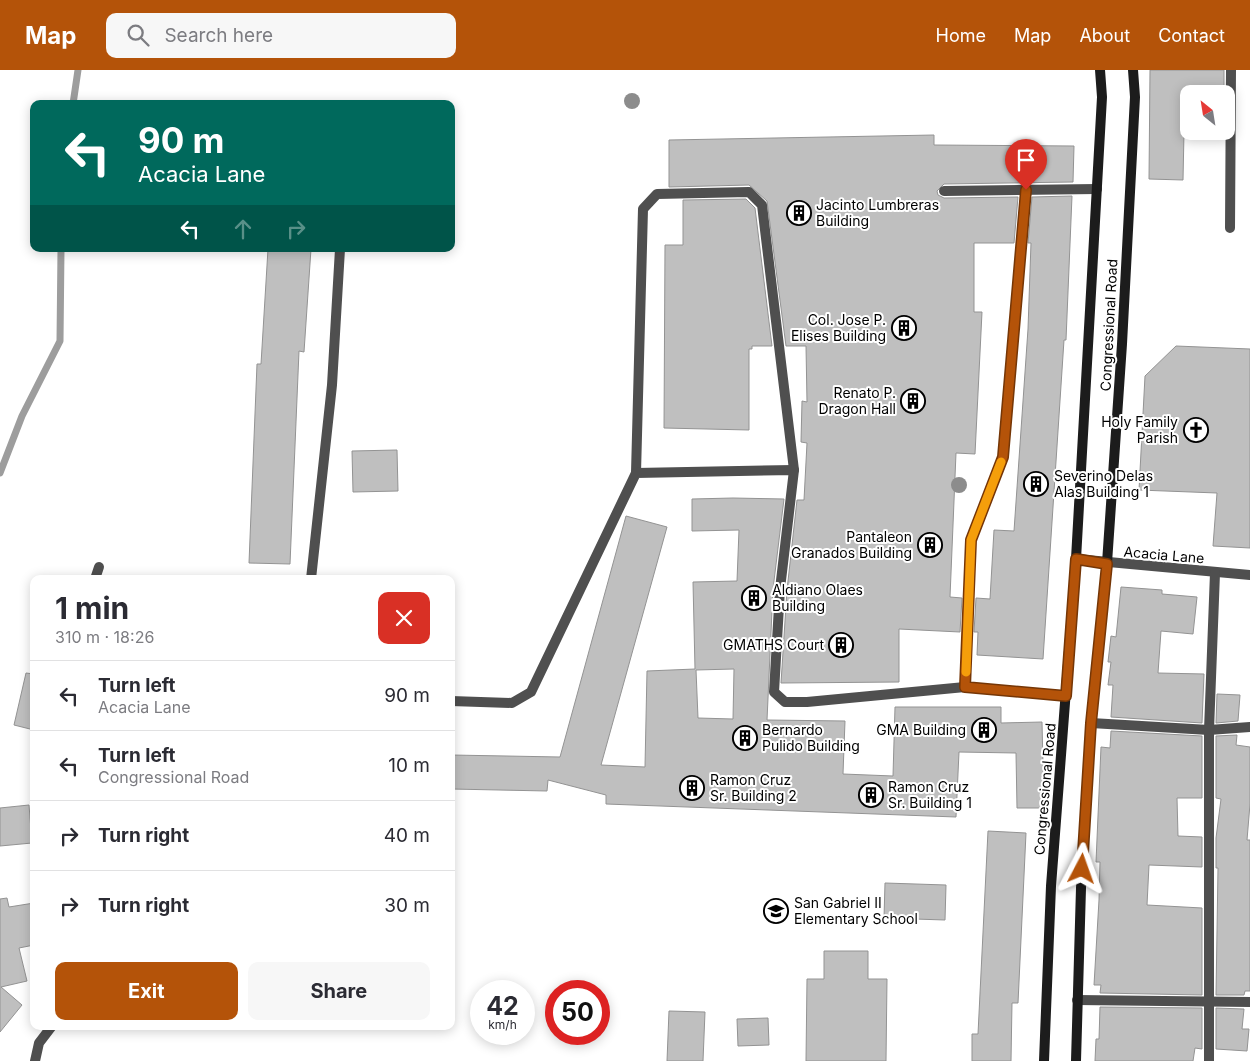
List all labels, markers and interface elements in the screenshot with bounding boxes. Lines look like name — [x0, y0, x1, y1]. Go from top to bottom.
search box — [106, 13, 456, 58]
text: Map — [25, 21, 76, 50]
icon: search — [124, 21, 152, 49]
text: Search here — [164, 24, 273, 47]
text: Home — [936, 25, 986, 46]
text: Map — [1014, 25, 1051, 46]
text: About — [1079, 25, 1130, 46]
text: Contact — [1158, 25, 1225, 46]
north arrow — [1180, 85, 1235, 140]
map controls — [1180, 85, 1235, 140]
text: 90 m — [138, 119, 225, 161]
icon: left — [55, 120, 120, 185]
pin — [1005, 139, 1047, 190]
icon: arrive — [1012, 146, 1040, 174]
text: Acacia Lane — [138, 161, 265, 187]
place label: Jacinto Lumbreras Building — [816, 196, 939, 229]
building icon: Jacinto Lumbreras Building — [786, 200, 812, 226]
icon: left — [176, 215, 204, 243]
icon: ahead — [229, 215, 257, 243]
icon: right — [282, 215, 310, 243]
street label: Congressional Road — [1097, 258, 1120, 392]
place label: Col. Jose P. Elises Building — [791, 311, 886, 344]
building icon: Col. Jose P. Elises Building — [891, 315, 917, 341]
place label: Renato P. Dragon Hall — [819, 384, 896, 417]
building icon: Renato P. Dragon Hall — [900, 388, 926, 414]
place label: Holy Family Parish — [1101, 413, 1178, 446]
church icon: Holy Family Parish — [1183, 417, 1209, 443]
place label: Severino Delas Alas Building 1 — [1054, 467, 1153, 500]
building icon: Severino Delas Alas Building 1 — [1023, 471, 1049, 497]
place label: Pantaleon Granados Building — [791, 528, 912, 561]
building icon: Pantaleon Granados Building — [917, 532, 943, 558]
street label: Acacia Lane — [1123, 543, 1205, 567]
place label: Aldiano Olaes Building — [772, 581, 863, 614]
building icon: Aldiano Olaes Building — [741, 585, 767, 611]
text: 1 min — [55, 590, 129, 626]
button: close — [378, 592, 430, 644]
text: 310 m · 18:26 — [55, 627, 154, 647]
building icon: GMATHS Court — [828, 632, 854, 658]
place label: GMATHS Court — [723, 636, 824, 653]
text: Turn left — [98, 674, 176, 697]
icon: left — [55, 682, 83, 710]
text: 90 m — [384, 684, 430, 707]
text: Acacia Lane — [98, 697, 191, 717]
building icon: GMA Building — [971, 717, 997, 743]
place label: Bernardo Pulido Building — [762, 721, 860, 754]
place label: GMA Building — [876, 721, 966, 738]
street label: Congressional Road — [1030, 722, 1059, 856]
building icon: Bernardo Pulido Building — [732, 725, 758, 751]
text: Turn left — [98, 744, 176, 767]
icon: left — [55, 752, 83, 780]
text: 10 m — [388, 754, 430, 777]
text: Congressional Road — [98, 767, 249, 787]
place label: Ramon Cruz Sr. Building 2 — [710, 771, 797, 804]
building icon: Ramon Cruz Sr. Building 2 — [679, 775, 705, 801]
place label: Ramon Cruz Sr. Building 1 — [888, 778, 972, 811]
building icon: Ramon Cruz Sr. Building 1 — [858, 782, 884, 808]
icon: right — [55, 822, 83, 850]
text: Turn right — [98, 824, 189, 847]
text: 40 m — [384, 824, 430, 847]
position arrow — [1055, 842, 1107, 894]
icon: right — [55, 892, 83, 920]
text: Turn right — [98, 894, 189, 917]
text: 30 m — [384, 894, 430, 917]
place label: San Gabriel II Elementary School — [794, 894, 918, 927]
school or university icon: San Gabriel II Elementary School — [763, 898, 789, 924]
button: Exit — [55, 962, 238, 1020]
button: Share — [248, 962, 430, 1020]
speed limit sign: 50 — [545, 980, 610, 1045]
text: 42 — [486, 991, 519, 1021]
text: km/h — [488, 1017, 517, 1032]

